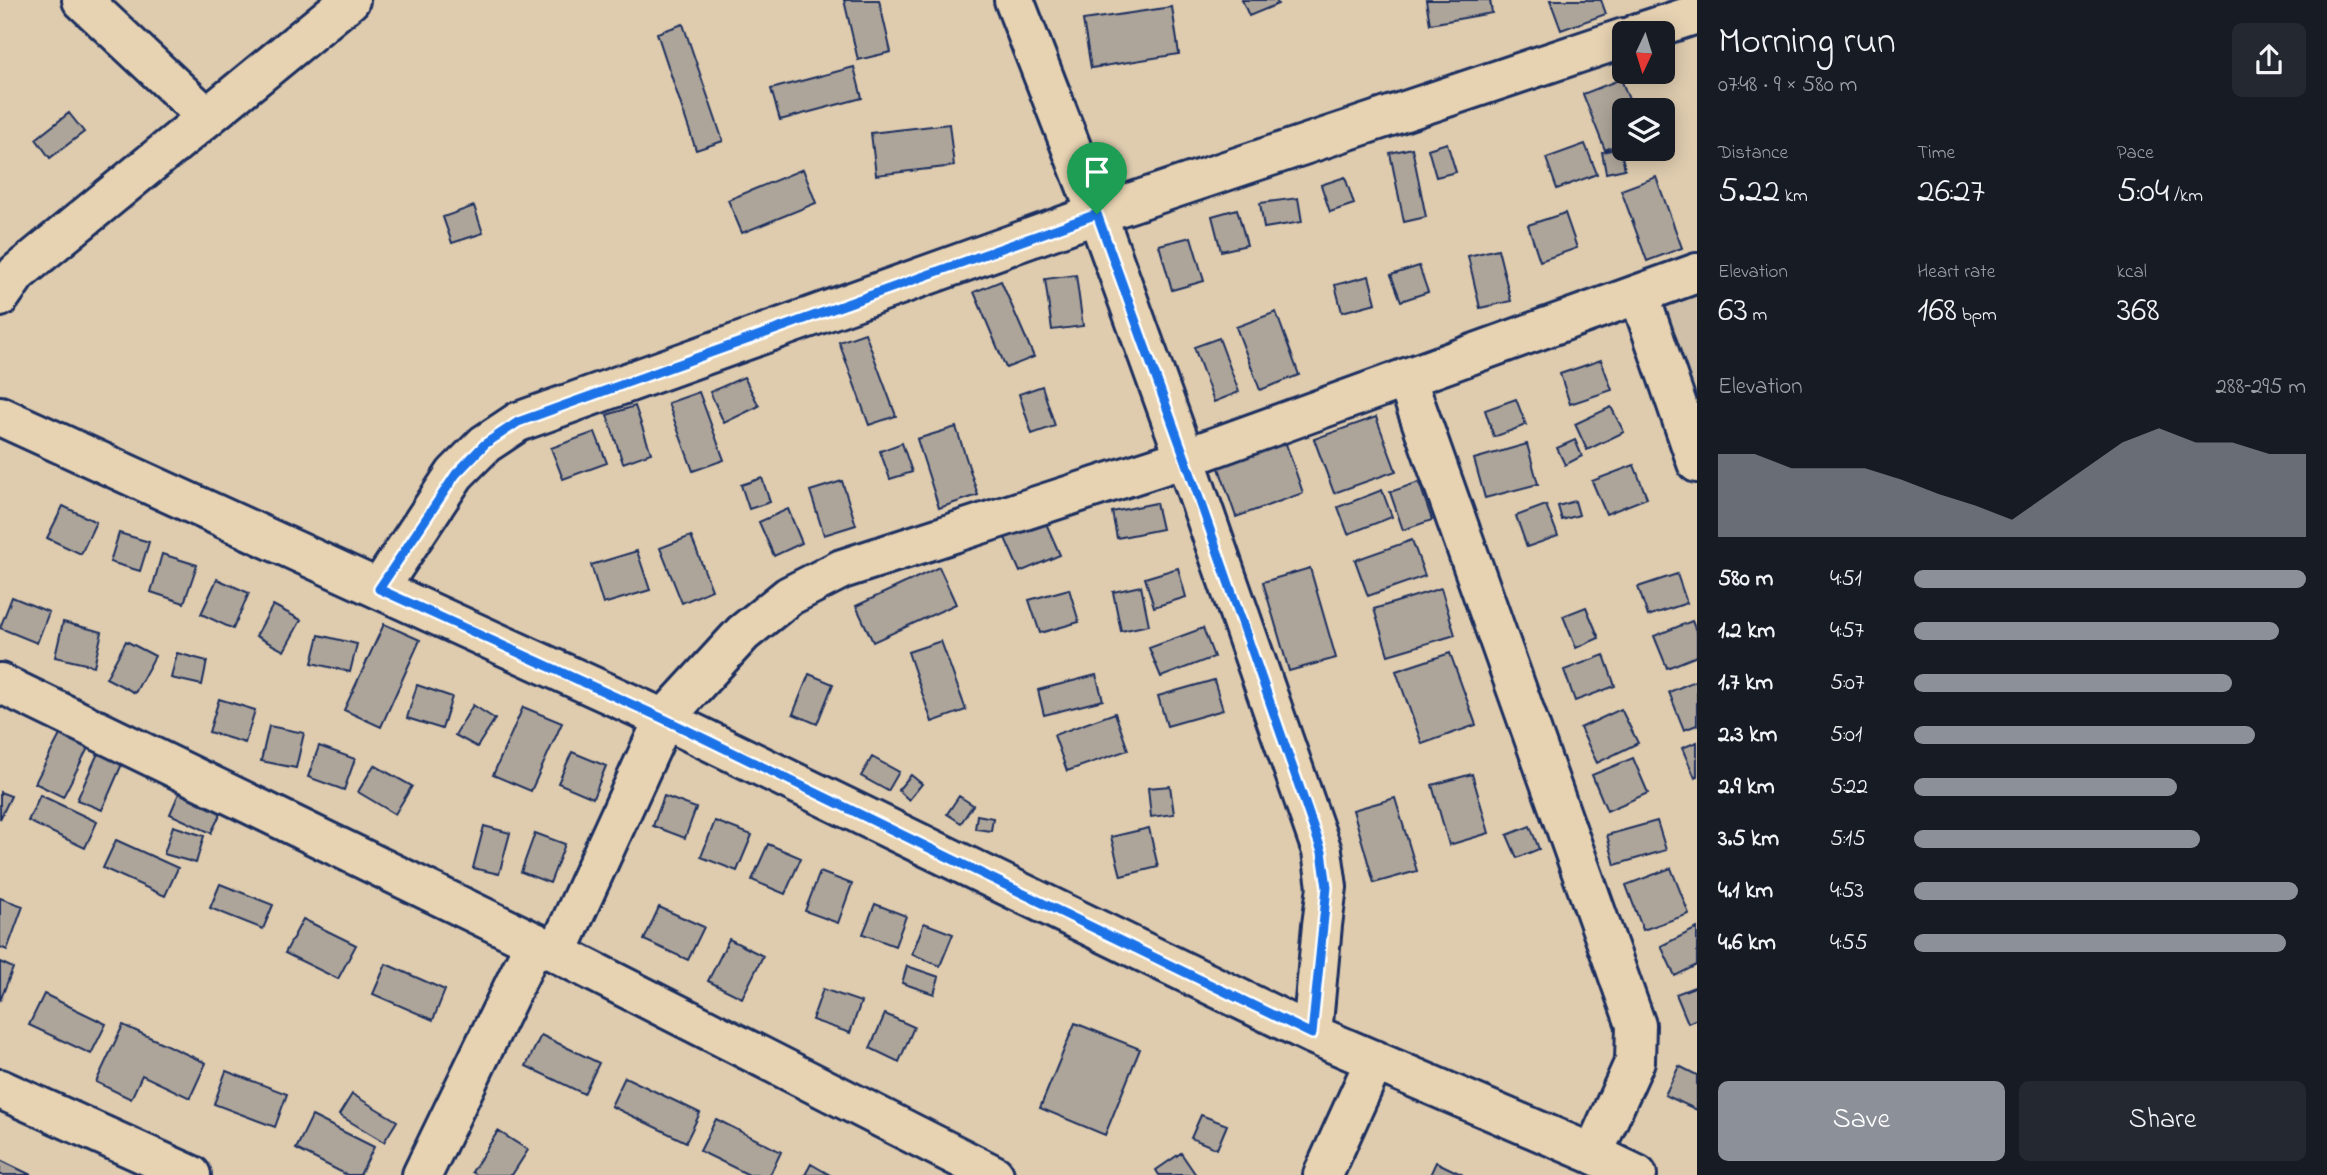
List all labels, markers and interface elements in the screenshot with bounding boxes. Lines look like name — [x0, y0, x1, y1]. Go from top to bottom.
text: Morning run — [1718, 15, 1896, 71]
north arrow — [1612, 21, 1675, 84]
map controls — [1612, 21, 1675, 161]
button: share — [2232, 23, 2306, 97]
text: 07:48 · 9 × 580 m — [1718, 69, 1857, 102]
button: layers — [1612, 98, 1675, 161]
text: Distance — [1718, 140, 1788, 167]
text: Time — [1917, 140, 1955, 167]
text: Pace — [2117, 140, 2154, 167]
pin — [1067, 142, 1127, 214]
icon: arrive — [1078, 153, 1116, 191]
text: 5.22 — [1718, 167, 1780, 218]
text: 26:27 — [1917, 167, 1985, 218]
text: 5:04 — [2117, 167, 2169, 218]
text: km — [1780, 183, 1808, 210]
text: /km — [2169, 183, 2203, 210]
text: Elevation — [1718, 259, 1788, 286]
text: Heart rate — [1917, 259, 1995, 286]
text: kcal — [2117, 259, 2147, 286]
text: 63 — [1718, 286, 1748, 337]
text: 168 — [1917, 286, 1957, 337]
text: 368 — [2117, 286, 2160, 337]
text: m — [1748, 302, 1767, 329]
text: bpm — [1957, 302, 1997, 329]
text: Elevation — [1718, 371, 1803, 404]
text: 288–295 m — [2216, 371, 2306, 404]
text: 580 m — [1718, 563, 1773, 596]
text: 4:51 — [1830, 563, 1862, 596]
text: 1.2 km — [1718, 615, 1775, 648]
text: 4:57 — [1830, 615, 1864, 648]
text: 1.7 km — [1718, 667, 1773, 700]
text: 5:07 — [1830, 667, 1865, 700]
text: 2.3 km — [1718, 719, 1777, 752]
text: 5:01 — [1830, 719, 1862, 752]
text: 2.9 km — [1718, 771, 1775, 804]
text: 5:22 — [1830, 771, 1868, 804]
text: 3.5 km — [1718, 823, 1779, 856]
text: 5:15 — [1830, 823, 1866, 856]
text: 4.1 km — [1718, 875, 1773, 908]
text: 4:53 — [1830, 875, 1864, 908]
text: 4.6 km — [1718, 927, 1776, 960]
text: 4:55 — [1830, 927, 1868, 960]
button: Save — [1718, 1081, 2005, 1161]
button: Share — [2019, 1081, 2306, 1161]

